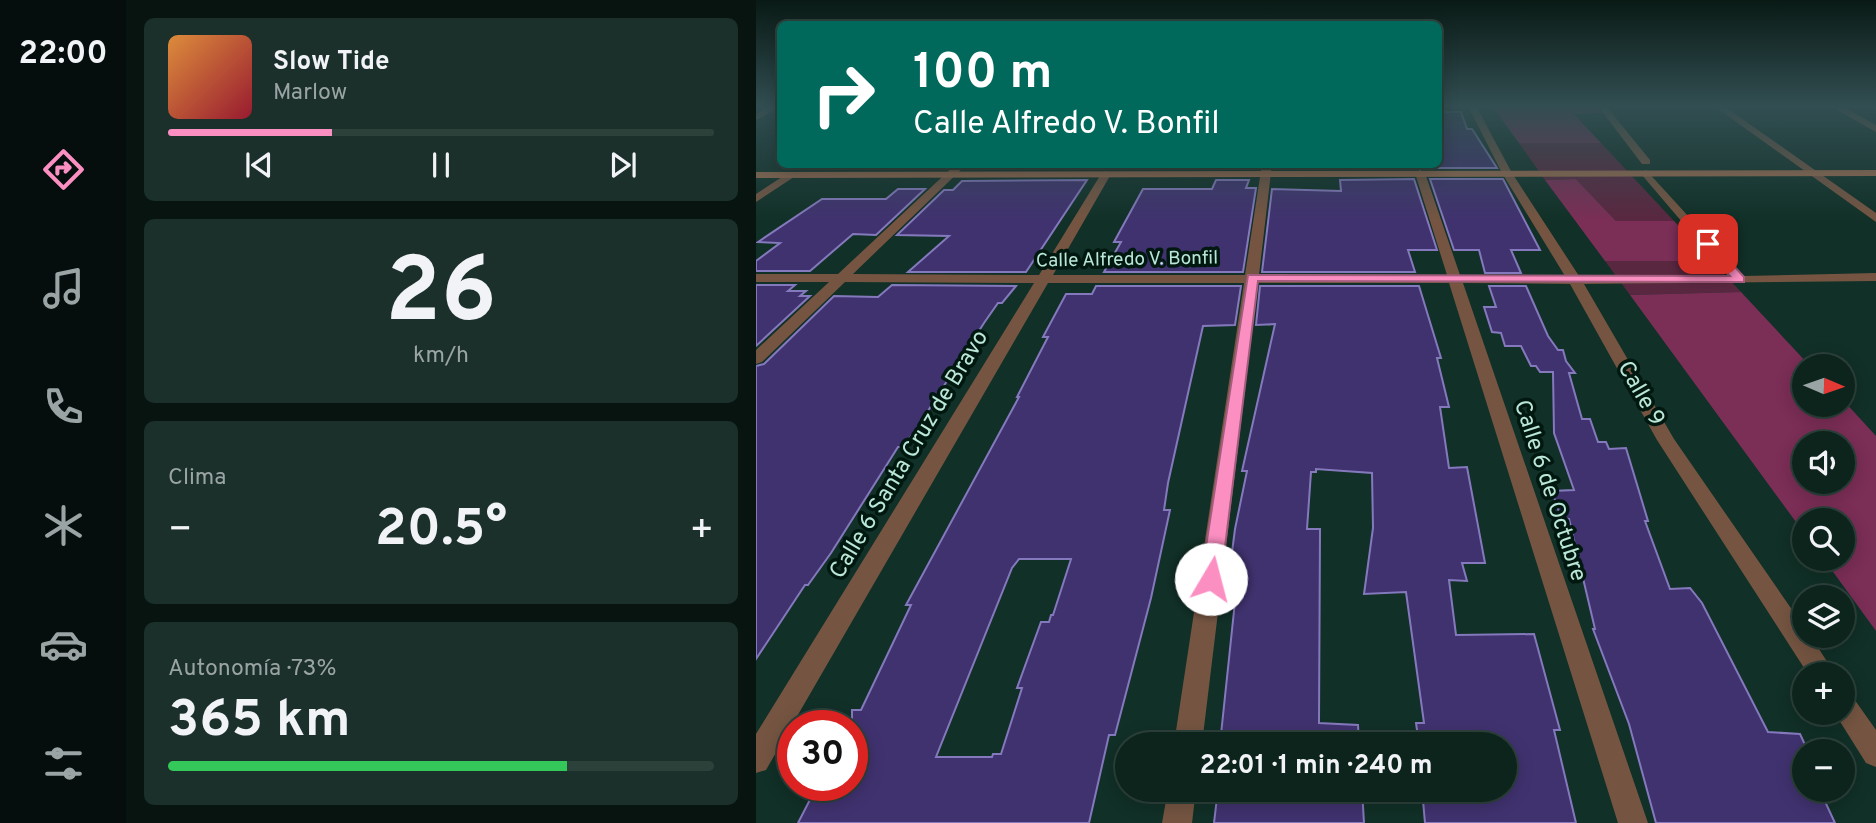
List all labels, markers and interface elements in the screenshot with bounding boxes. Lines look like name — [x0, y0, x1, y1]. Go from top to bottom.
text: 22:00 — [18, 35, 108, 75]
text: 100 m — [913, 44, 1052, 106]
text: Slow Tide — [273, 46, 390, 79]
icon: right — [798, 49, 889, 140]
text: Marlow — [273, 79, 347, 108]
text: Calle Alfredo V. Bonfil — [913, 105, 1220, 145]
icon: directions — [39, 145, 88, 194]
icon: previous — [240, 146, 278, 184]
icon: pause — [422, 146, 460, 184]
icon: next — [604, 146, 642, 184]
pin — [1678, 214, 1738, 274]
icon: arrive — [1689, 225, 1727, 263]
text: 26 — [385, 239, 497, 354]
street label: Calle Alfredo V. Bonfil — [1036, 246, 1218, 274]
icon: music — [39, 264, 88, 313]
street label: Calle 6 Santa Cruz de Bravo — [824, 325, 996, 585]
text: km/h — [413, 342, 469, 371]
north arrow — [1792, 354, 1855, 416]
map controls — [1792, 354, 1855, 802]
street label: Calle 9 — [1610, 356, 1670, 432]
icon: phone — [39, 382, 88, 431]
street label: Calle 6 de Octubre — [1506, 397, 1592, 585]
button: sound — [1792, 431, 1855, 494]
text: Clima — [168, 464, 226, 493]
text: 20.5° — [375, 498, 507, 564]
icon: climate — [39, 501, 88, 550]
text: − — [168, 507, 193, 556]
text: + — [689, 507, 714, 556]
button: search — [1792, 508, 1855, 571]
position arrow — [1174, 542, 1248, 616]
button: layers — [1792, 585, 1855, 648]
icon: car — [39, 620, 88, 669]
text: Autonomía · 73% — [168, 655, 336, 684]
button: + — [1792, 662, 1855, 725]
text: 365 km — [168, 689, 351, 755]
speed limit sign: 30 — [777, 710, 868, 801]
icon: filters — [39, 739, 88, 788]
button: − — [1792, 739, 1855, 802]
text: 22:01 · 1 min · 240 m — [1199, 750, 1433, 783]

